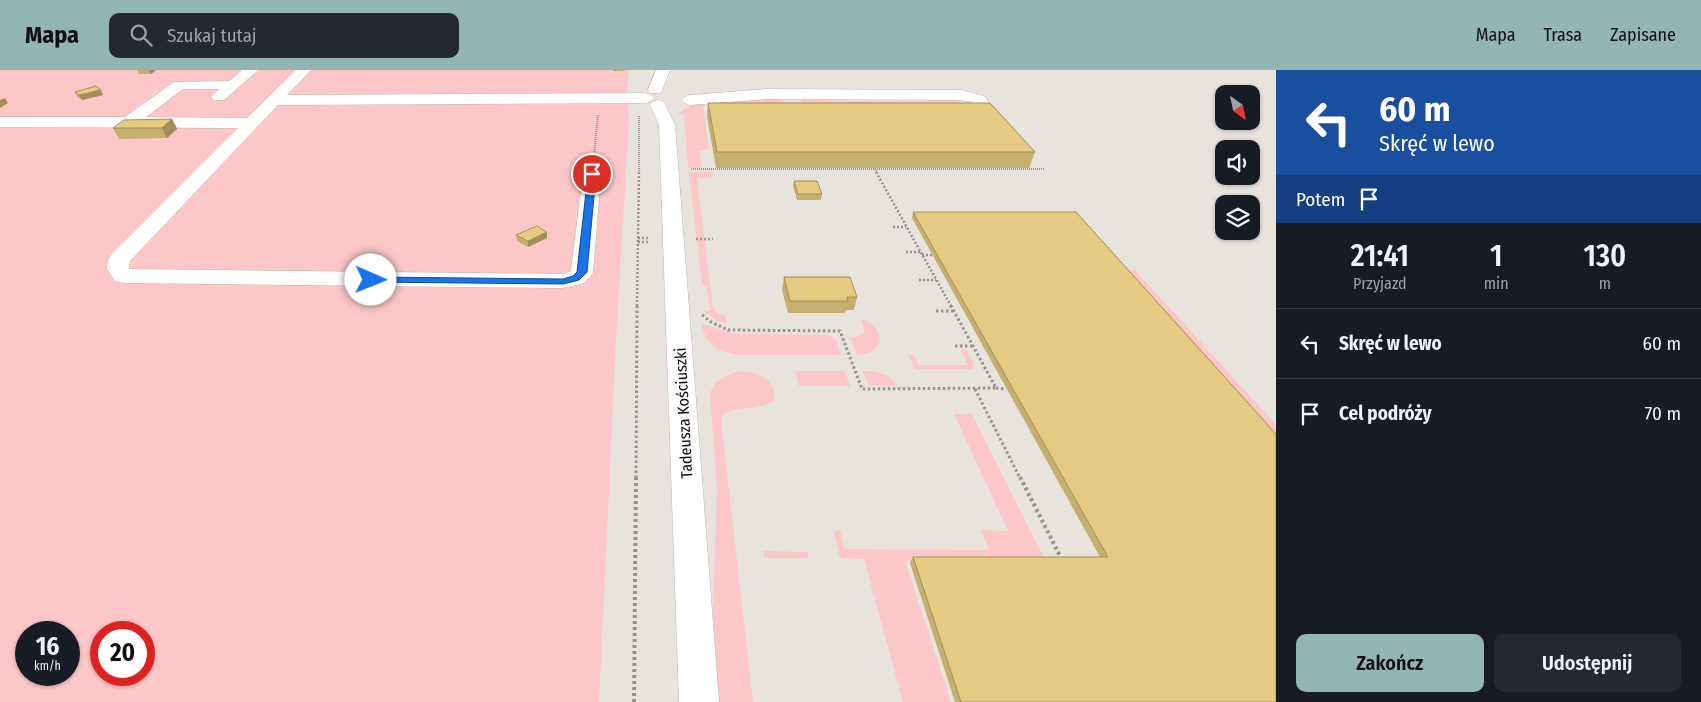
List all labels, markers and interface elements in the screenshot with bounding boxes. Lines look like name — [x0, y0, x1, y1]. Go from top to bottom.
search box — [109, 13, 459, 58]
text: Mapa — [25, 21, 79, 49]
icon: search — [127, 21, 155, 49]
text: Szukaj tutaj — [167, 24, 257, 47]
text: Mapa — [1476, 24, 1515, 46]
text: Trasa — [1543, 24, 1582, 46]
text: Zapisane — [1610, 24, 1676, 46]
north arrow — [1215, 85, 1260, 130]
map controls — [1215, 85, 1260, 240]
text: 60 m — [1379, 88, 1450, 130]
icon: left — [1296, 90, 1361, 155]
text: Skręć w lewo — [1379, 130, 1495, 157]
button: sound — [1215, 140, 1260, 185]
pin — [571, 153, 613, 195]
icon: arrive — [578, 160, 606, 188]
icon: arrive — [1355, 185, 1383, 213]
text: Potem — [1296, 188, 1345, 211]
button: layers — [1215, 195, 1260, 240]
text: 21:41 — [1351, 238, 1409, 274]
text: 1 — [1490, 238, 1502, 274]
text: 130 — [1583, 238, 1626, 274]
position arrow — [344, 253, 396, 305]
text: Przyjazd — [1353, 274, 1407, 293]
text: min — [1484, 274, 1509, 293]
text: m — [1599, 274, 1611, 293]
icon: left — [1296, 330, 1324, 358]
text: Skręć w lewo — [1339, 332, 1442, 355]
text: 60 m — [1643, 332, 1681, 355]
street label: Tadeusza Kościuszki — [671, 347, 696, 479]
icon: arrive — [1296, 400, 1324, 428]
text: Cel podróży — [1339, 402, 1432, 425]
text: 70 m — [1645, 402, 1681, 425]
speed limit sign: 20 — [90, 621, 155, 686]
text: 16 — [36, 632, 59, 662]
button: Zakończ — [1296, 634, 1484, 692]
button: Udostępnij — [1494, 634, 1681, 692]
text: km/h — [34, 659, 61, 673]

